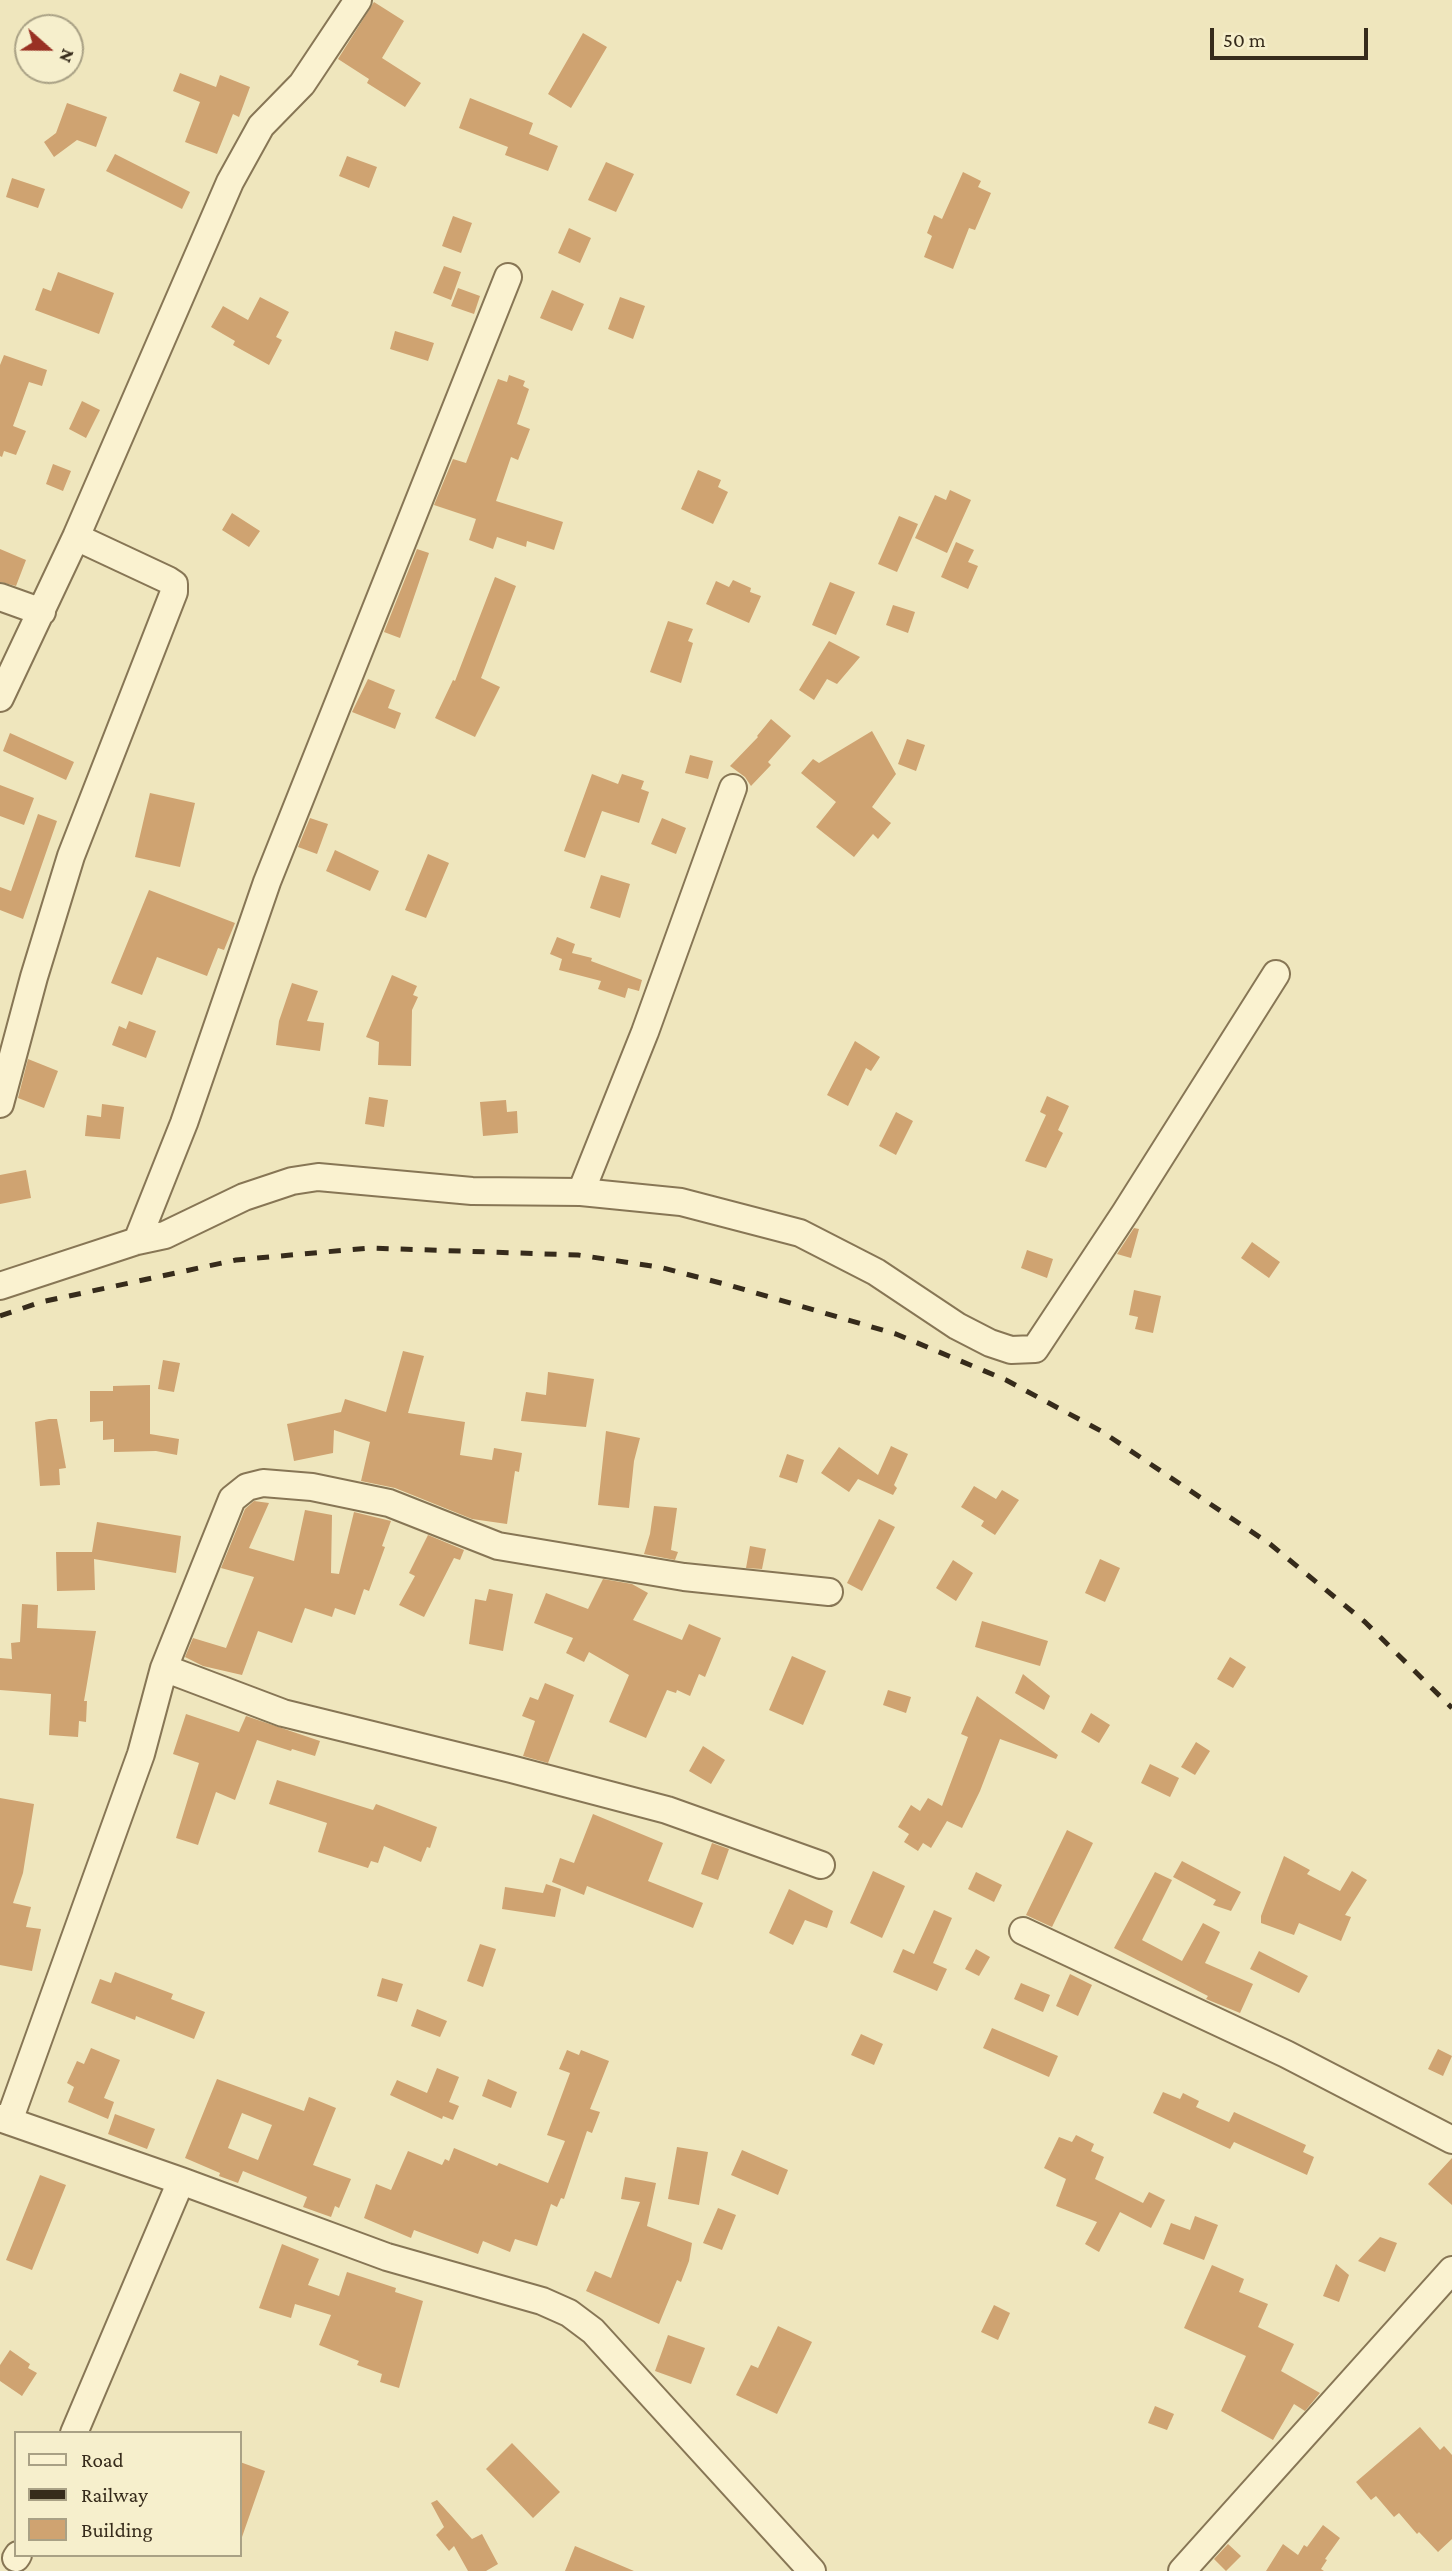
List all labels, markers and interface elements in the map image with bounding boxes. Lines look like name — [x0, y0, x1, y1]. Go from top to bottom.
north arrow — [14, 14, 84, 84]
scale bar — [1214, 14, 1372, 58]
text: 50 m — [1223, 28, 1266, 52]
text: N — [55, 46, 79, 66]
legend — [14, 2431, 242, 2557]
text: Road — [81, 2448, 124, 2472]
text: Railway — [81, 2483, 148, 2507]
text: Building — [81, 2518, 153, 2542]

